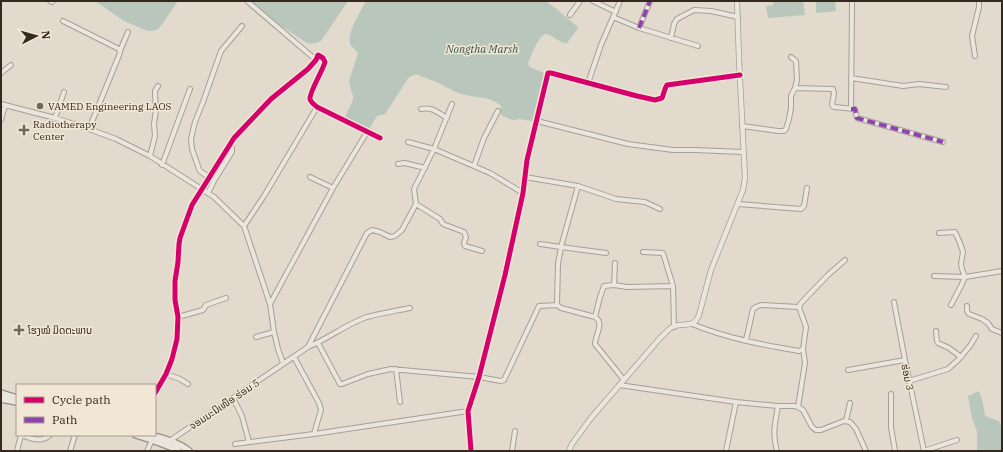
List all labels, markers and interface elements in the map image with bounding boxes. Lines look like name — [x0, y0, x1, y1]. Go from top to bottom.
north arrow — [16, 16, 56, 56]
text: N — [39, 30, 53, 40]
water label: Nongtha Marsh — [445, 42, 518, 56]
place label: VAMED Engineering LAOS — [48, 100, 172, 113]
marker: VAMED Engineering LAOS — [35, 101, 45, 111]
place label: Radiotherapy Center — [33, 118, 97, 143]
marker: Radiotherapy Center — [18, 124, 30, 136]
marker: ໂຮງໝໍ ມິດຕະພາບ — [13, 324, 25, 336]
place label: ໂຮງໝໍ ມິດຕະພາບ — [27, 324, 92, 337]
street label: ຮ່ອມ 3 — [898, 363, 917, 392]
street label: ຈອມມະນີເໜືອ ຮ່ອມ 5 — [187, 376, 262, 433]
legend — [16, 384, 156, 436]
text: Cycle path — [52, 392, 111, 407]
text: Path — [52, 412, 78, 427]

